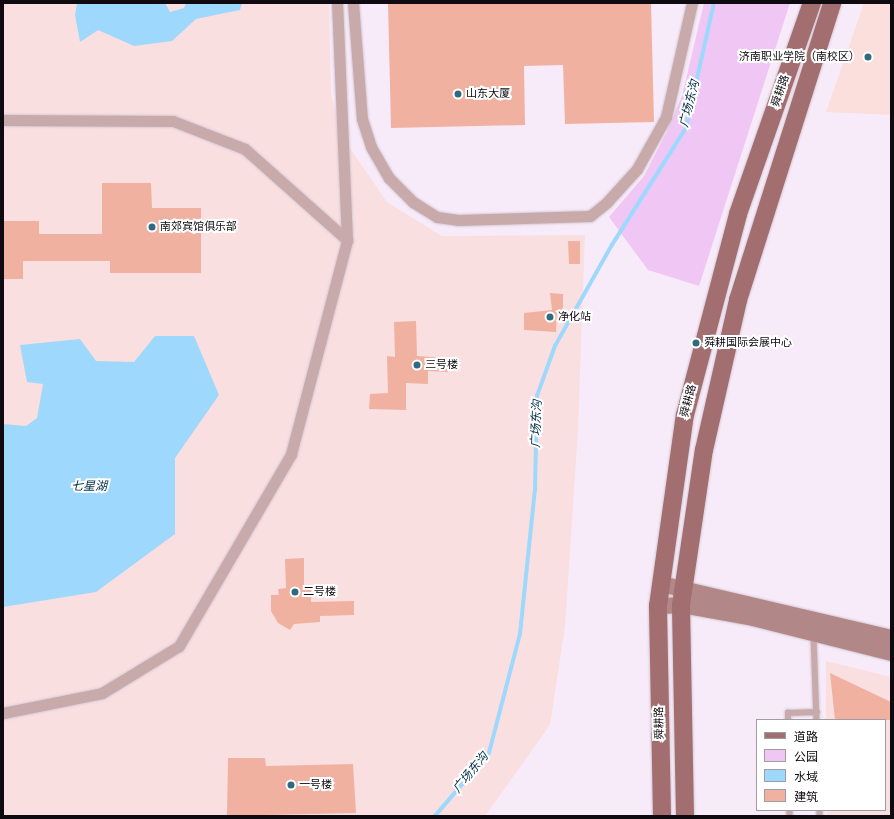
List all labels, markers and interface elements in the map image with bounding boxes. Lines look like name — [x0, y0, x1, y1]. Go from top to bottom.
place label: 济南职业学院（南校区） — [739, 50, 860, 64]
marker: 济南职业学院（南校区） — [863, 52, 873, 62]
street label: 舜耕路 — [769, 73, 793, 109]
water label: 广场东沟 — [677, 79, 703, 129]
place label: 山东大厦 — [466, 87, 510, 101]
marker: 山东大厦 — [453, 89, 463, 99]
place label: 南郊宾馆俱乐部 — [160, 220, 237, 234]
marker: 南郊宾馆俱乐部 — [147, 222, 157, 232]
place label: 净化站 — [558, 310, 591, 324]
marker: 净化站 — [545, 312, 555, 322]
place label: 舜耕国际会展中心 — [704, 336, 792, 350]
marker: 舜耕国际会展中心 — [691, 338, 701, 348]
place label: 三号楼 — [425, 358, 458, 372]
marker: 三号楼 — [412, 360, 422, 370]
street label: 舜耕路 — [679, 383, 699, 419]
water label: 广场东沟 — [529, 400, 545, 448]
water label: 七星湖 — [71, 480, 107, 494]
place label: 二号楼 — [303, 585, 336, 599]
marker: 二号楼 — [290, 587, 300, 597]
street label: 舜耕路 — [653, 706, 667, 740]
legend — [756, 719, 886, 811]
text: 道路 — [794, 730, 818, 744]
water label: 广场东沟 — [450, 750, 492, 796]
text: 公园 — [794, 750, 818, 764]
text: 水域 — [794, 770, 818, 784]
place label: 一号楼 — [299, 778, 332, 792]
marker: 一号楼 — [286, 780, 296, 790]
text: 建筑 — [794, 790, 818, 804]

